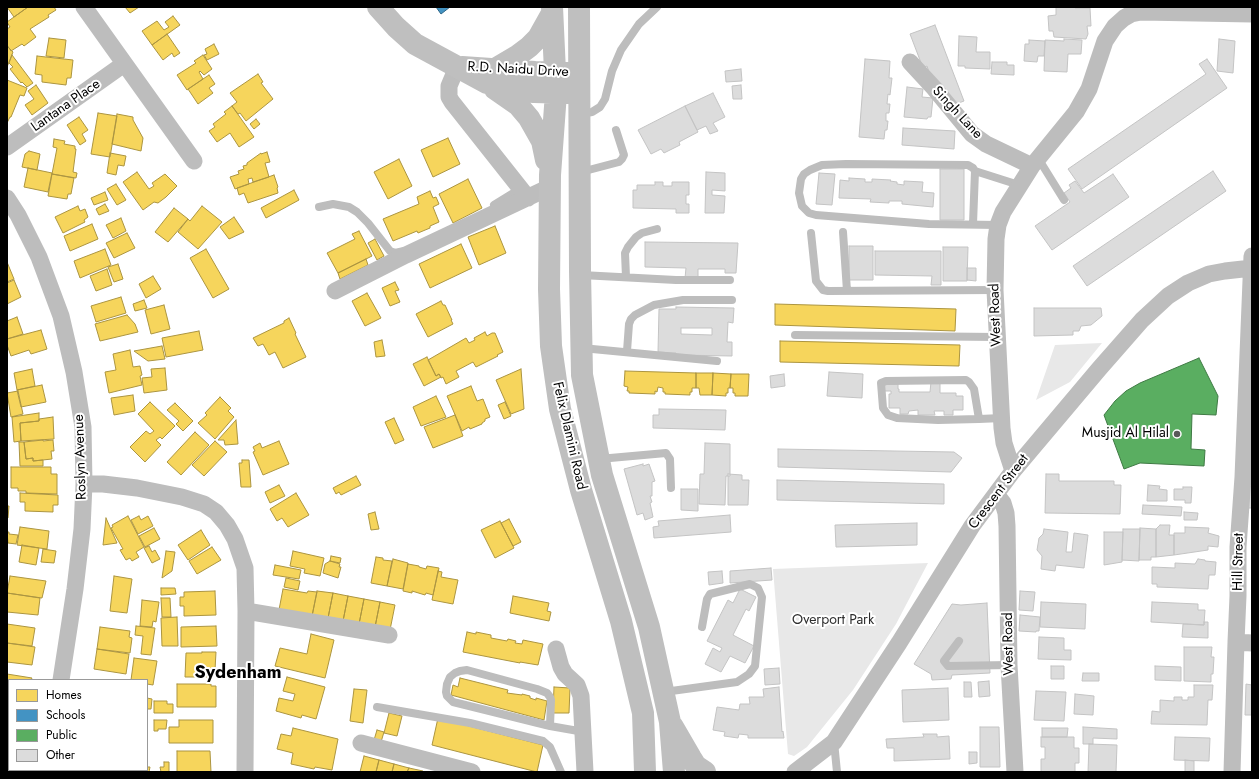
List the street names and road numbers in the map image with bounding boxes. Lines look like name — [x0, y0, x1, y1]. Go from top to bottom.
street label: R.D. Naidu Drive — [467, 59, 569, 81]
street label: Lantana Place — [28, 76, 104, 136]
street label: Singh Lane — [928, 83, 986, 143]
street label: West Road — [986, 283, 1006, 347]
street label: Felix Dlamini Road — [548, 380, 590, 492]
street label: Roslyn Avenue — [71, 414, 91, 500]
street label: Crescent Street — [965, 451, 1033, 533]
street label: Hill Street — [1230, 533, 1248, 591]
street label: West Road — [1000, 612, 1018, 676]

